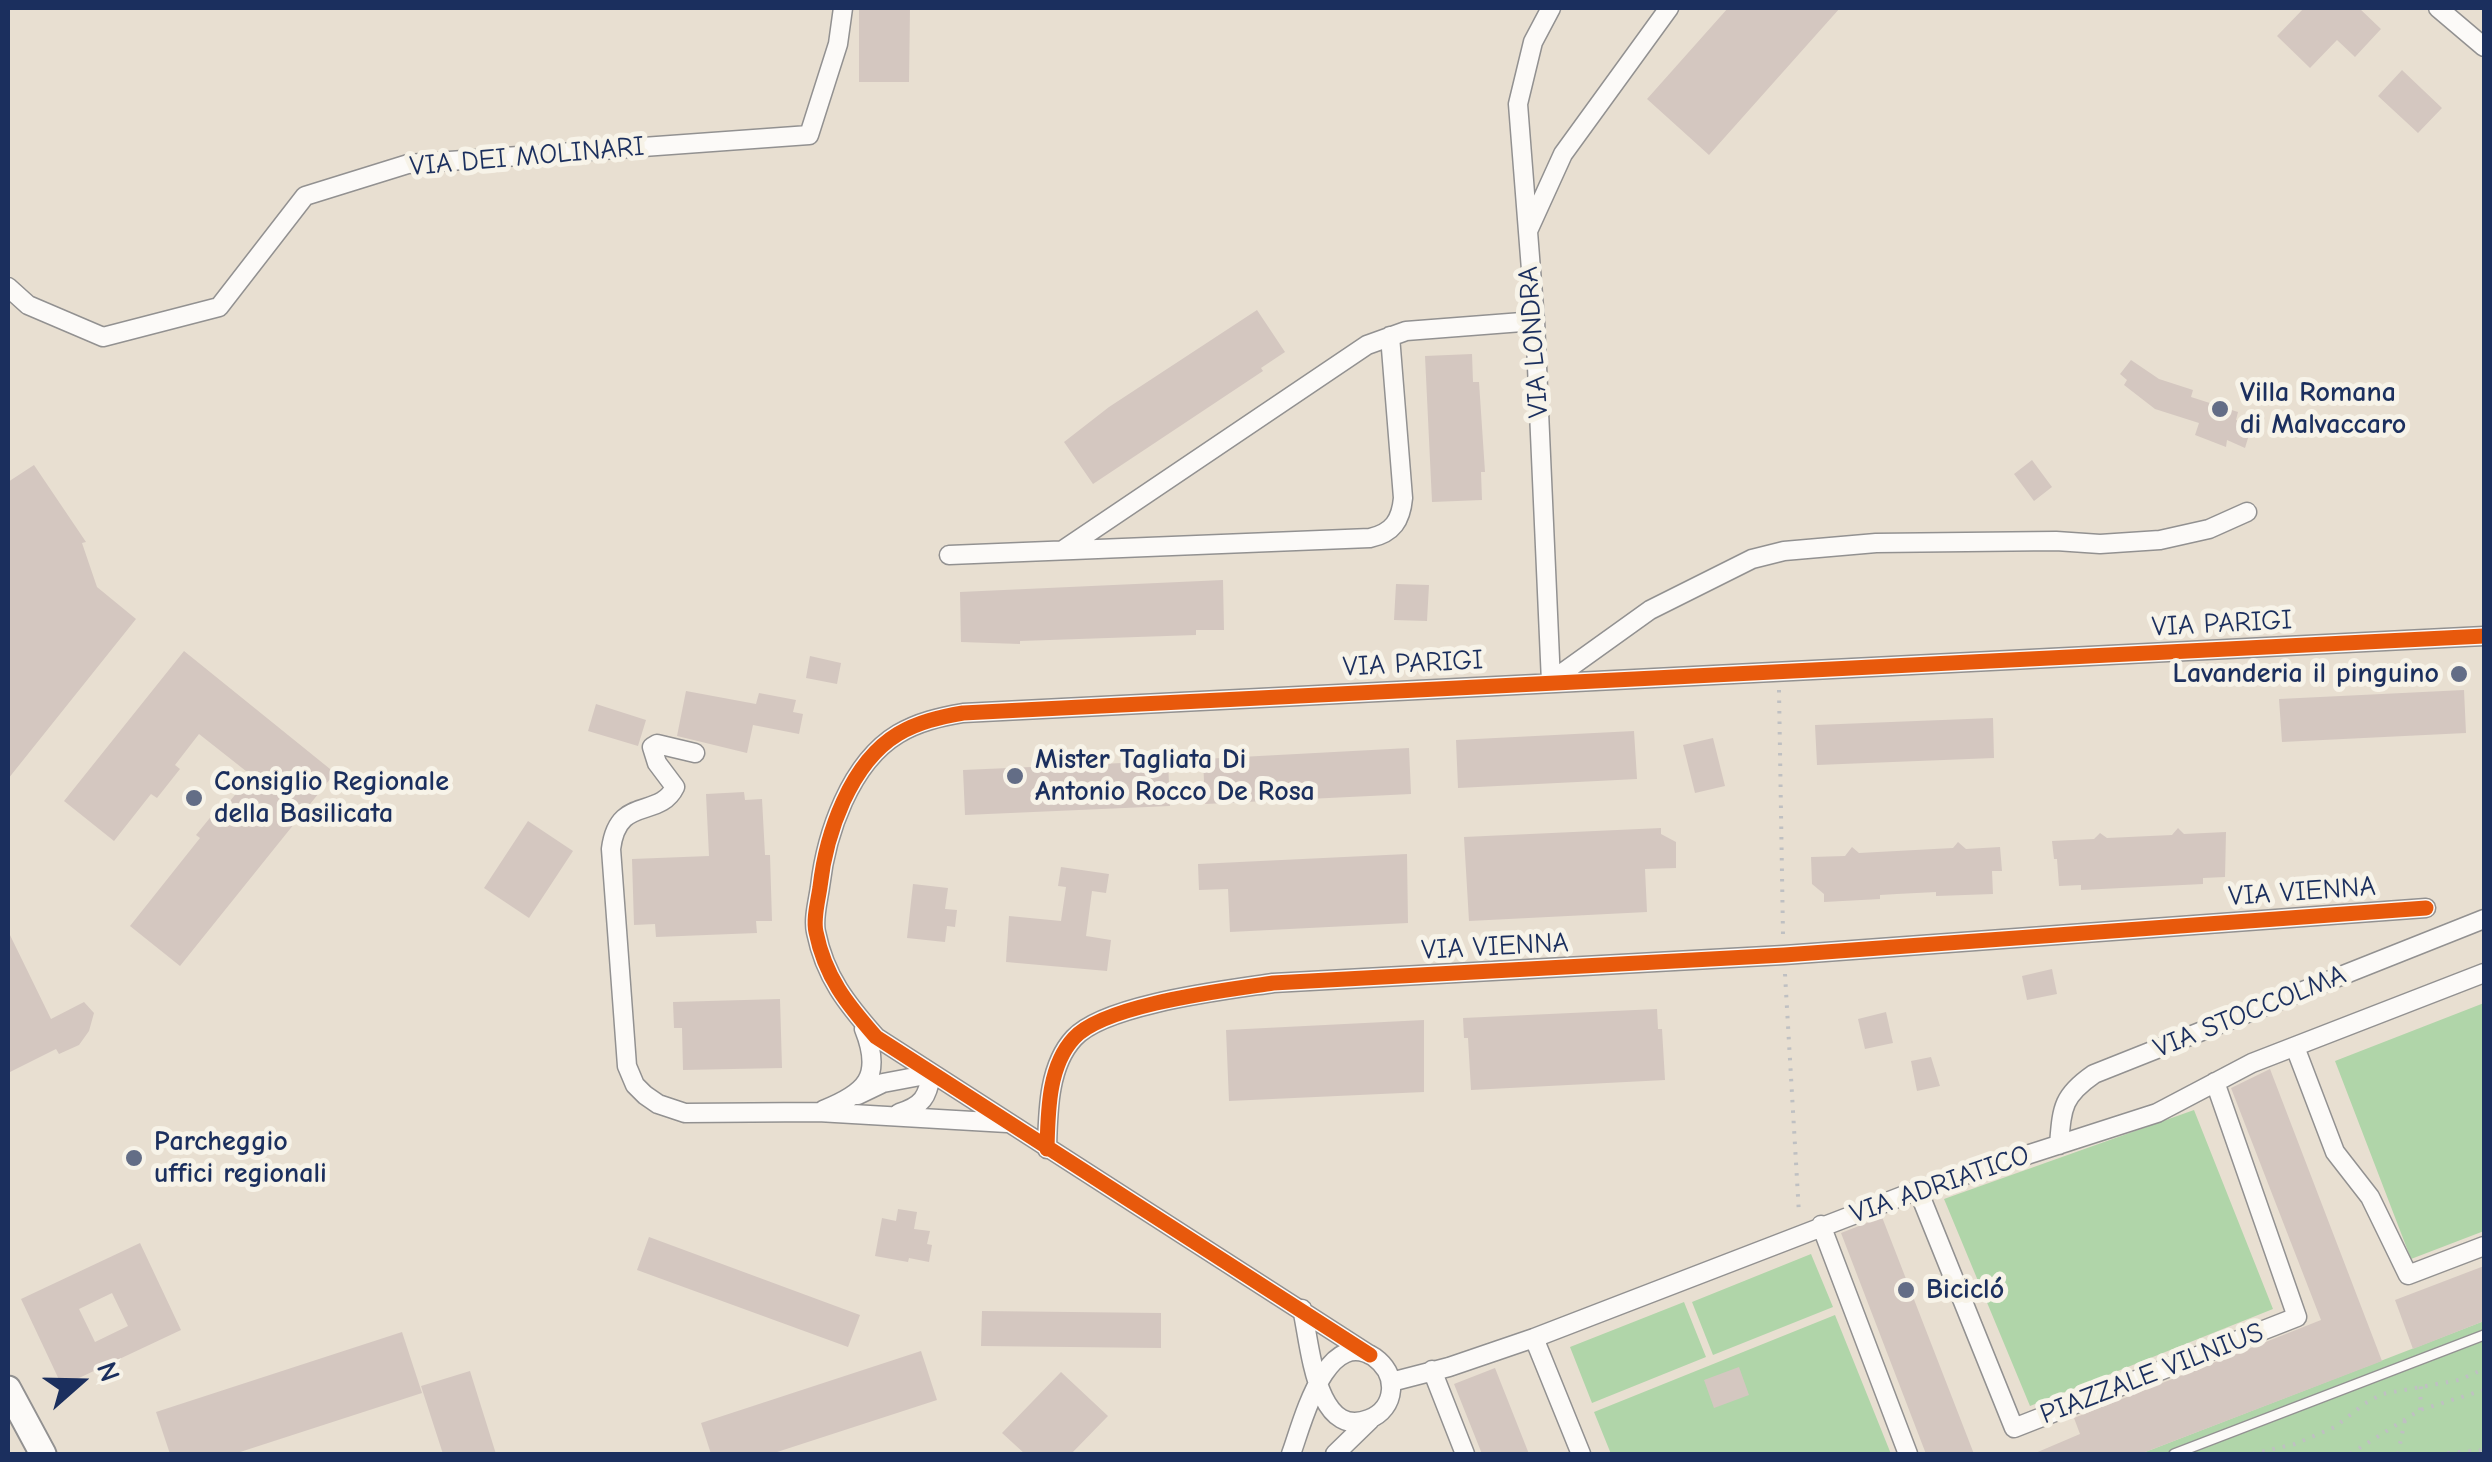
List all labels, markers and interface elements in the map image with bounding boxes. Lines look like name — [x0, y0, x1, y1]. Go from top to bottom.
street label: VIA DEI MOLINARI — [408, 130, 646, 184]
street label: VIA LONDRA — [1512, 265, 1556, 419]
place label: Villa Romana di Malvaccaro — [2240, 376, 2406, 442]
marker: Villa Romana di Malvaccaro — [2209, 398, 2231, 420]
street label: VIA PARIGI — [2151, 604, 2293, 644]
street label: VIA PARIGI — [1342, 644, 1484, 684]
place label: Lavanderia il pinguino — [2173, 657, 2439, 691]
marker: Lavanderia il pinguino — [2448, 663, 2470, 685]
place label: Mister Tagliata Di Antonio Rocco De Rosa — [1035, 743, 1315, 809]
place label: Consiglio Regionale della Basilicata — [214, 765, 449, 831]
marker: Mister Tagliata Di Antonio Rocco De Rosa — [1004, 765, 1026, 787]
marker: Consiglio Regionale della Basilicata — [183, 787, 205, 809]
street label: VIA VIENNA — [2227, 870, 2377, 914]
street label: VIA VIENNA — [1420, 926, 1570, 968]
street label: VIA STOCCOLMA — [2149, 958, 2351, 1066]
place label: Parcheggio uffici regionali — [154, 1125, 327, 1191]
street label: VIA ADRIATICO — [1846, 1139, 2034, 1231]
marker: Parcheggio uffici regionali — [123, 1147, 145, 1169]
place label: Bicicló — [1926, 1273, 2004, 1307]
marker: Bicicló — [1895, 1279, 1917, 1301]
street label: PIAZZALE VILNIUS — [2036, 1316, 2268, 1432]
north arrow — [30, 1332, 130, 1432]
text: N — [90, 1358, 126, 1386]

